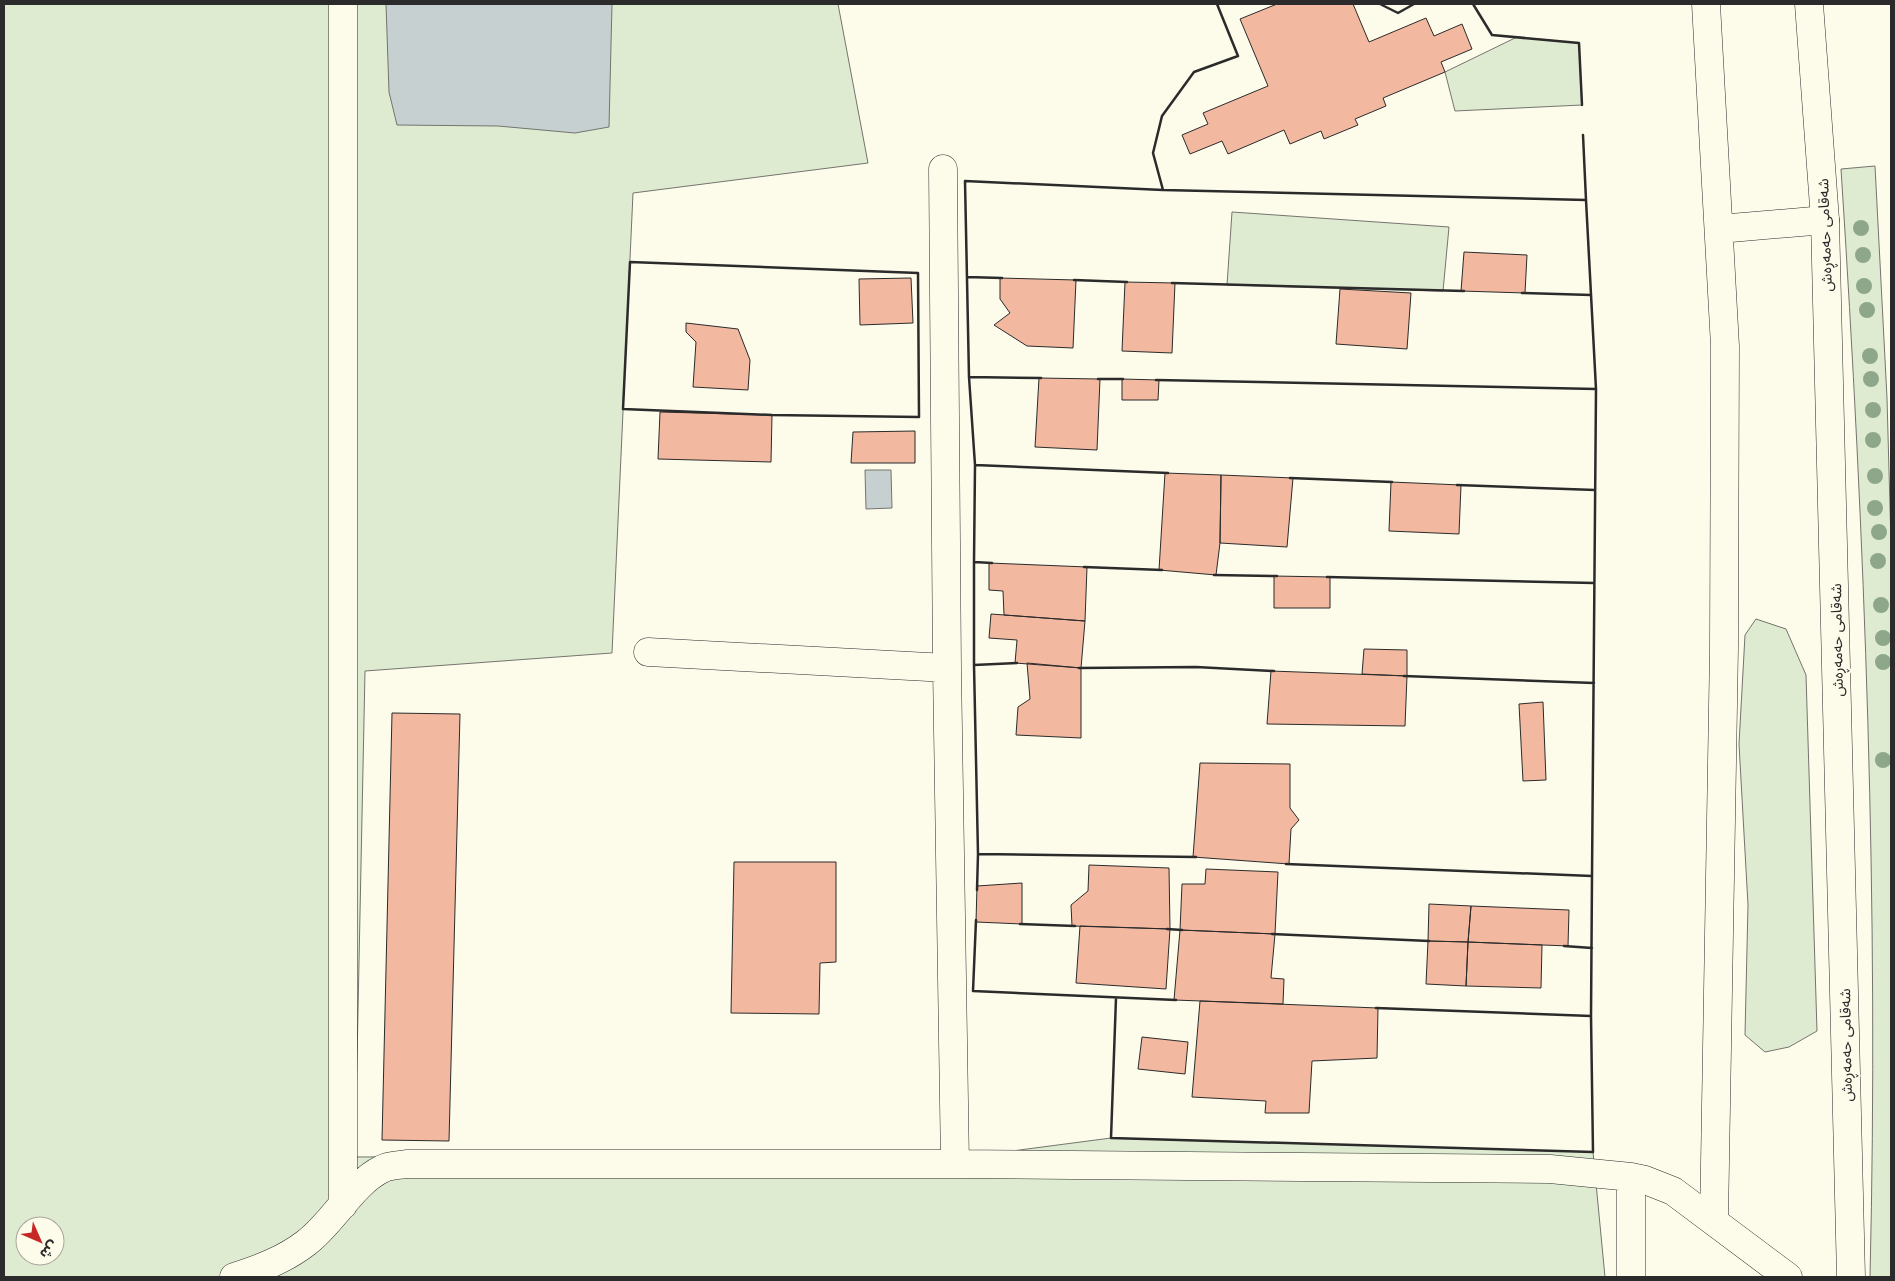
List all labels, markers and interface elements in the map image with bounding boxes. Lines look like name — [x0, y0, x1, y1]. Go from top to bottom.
street label: شەقامی حەمەڕەش — [1812, 178, 1839, 292]
street label: شەقامی حەمەڕەش — [1825, 583, 1850, 697]
street label: شەقامی حەمەڕەش — [1834, 988, 1859, 1102]
north arrow — [15, 1216, 65, 1266]
text: ش — [36, 1237, 63, 1264]

